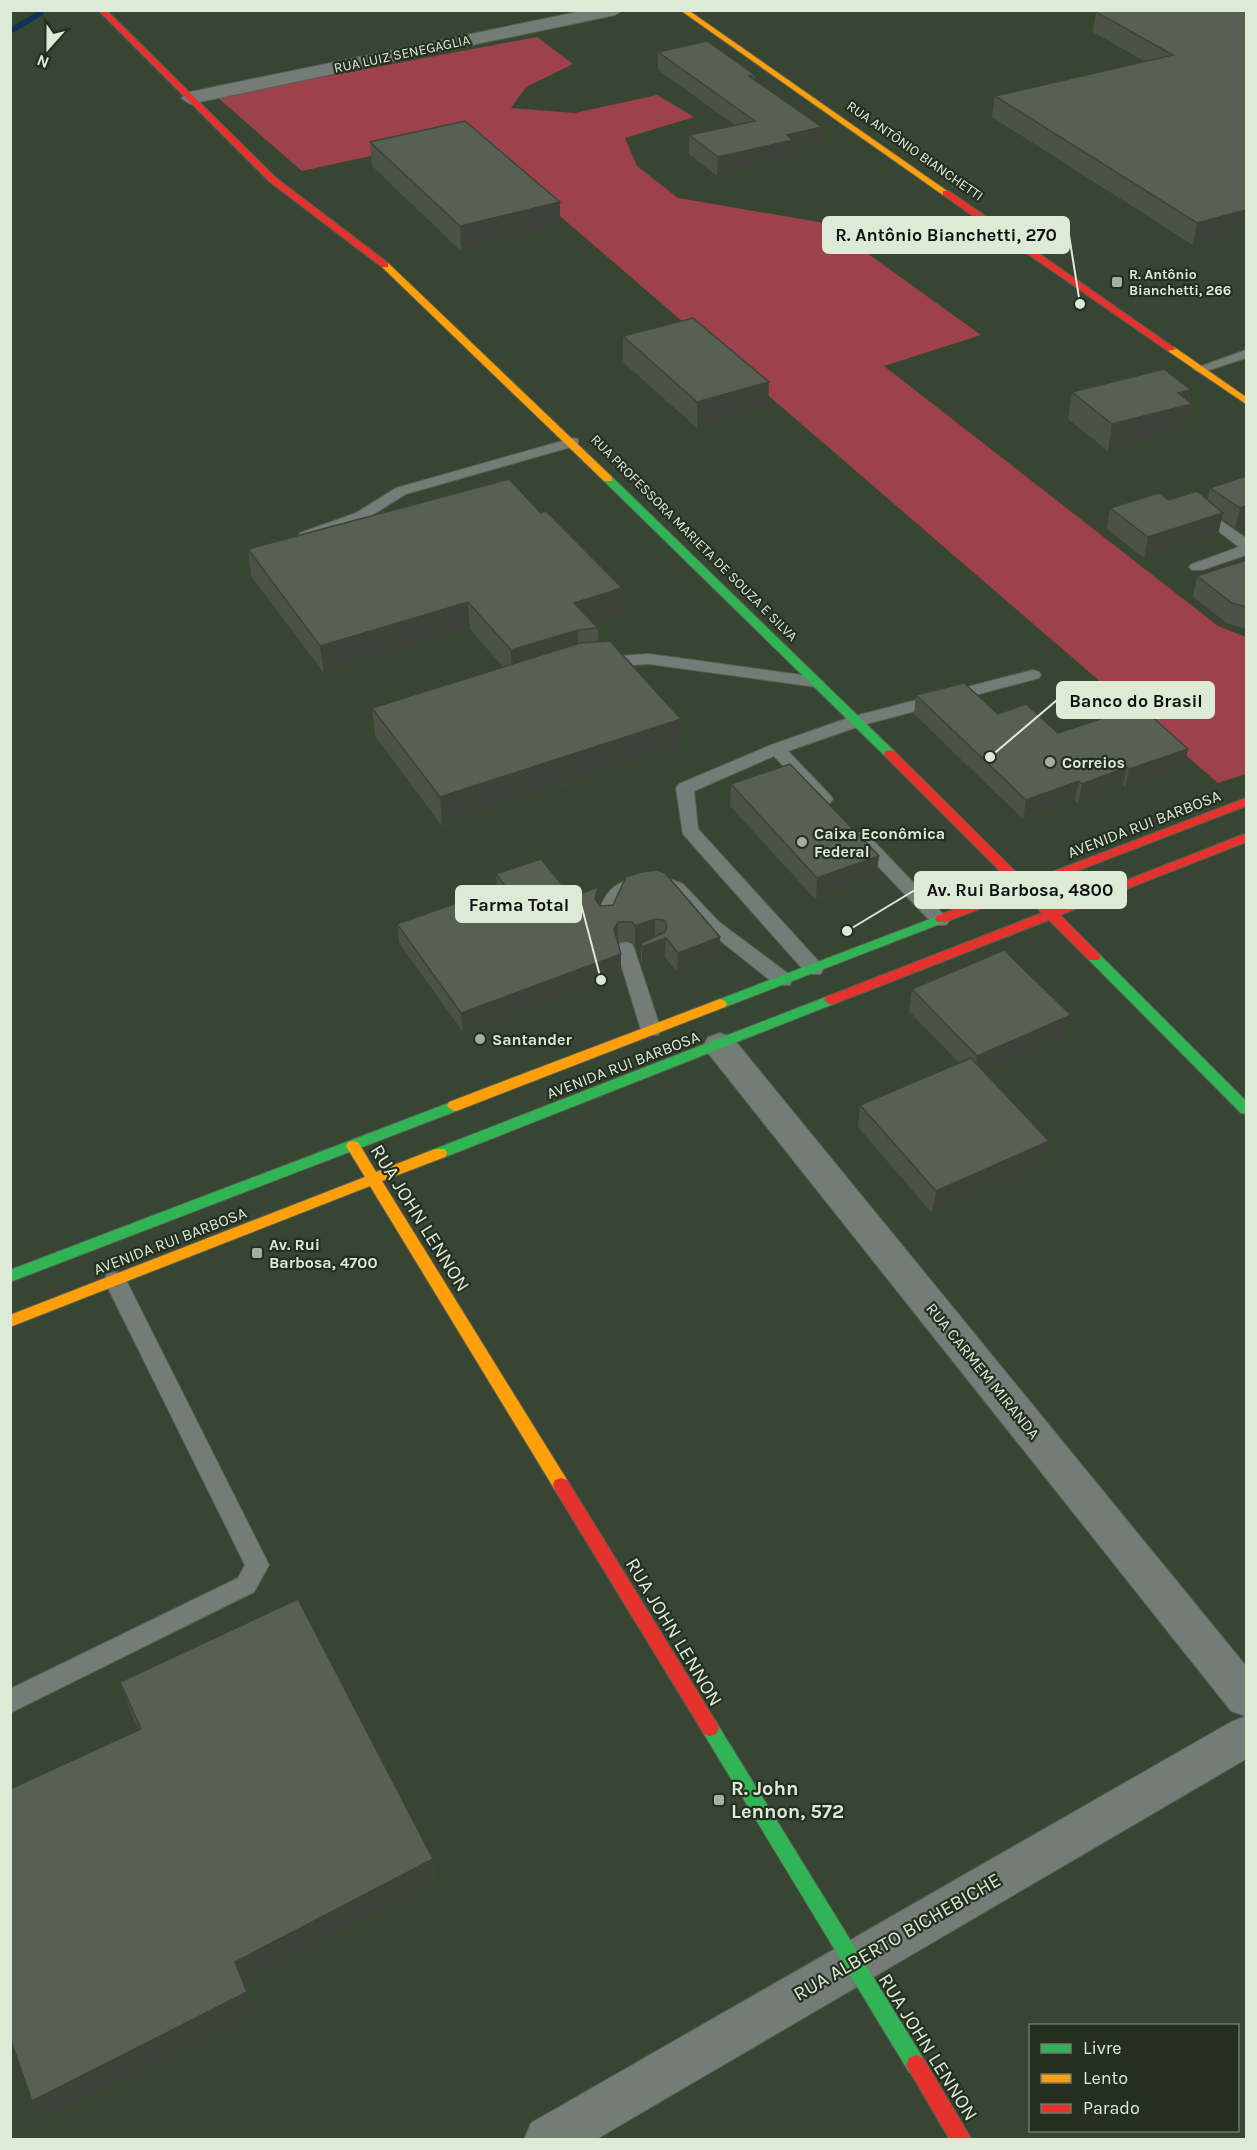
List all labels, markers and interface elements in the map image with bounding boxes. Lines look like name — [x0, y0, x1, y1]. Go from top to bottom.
north arrow — [18, 18, 78, 78]
street label: RUA LUIZ SENEGAGLIA — [332, 31, 472, 77]
text: N — [34, 51, 52, 72]
street label: RUA ANTÔNIO BIANCHETTI — [844, 97, 986, 205]
callout: R. Antônio Bianchetti, 270 — [823, 217, 1069, 253]
text: R. Antônio Bianchetti, 270 — [835, 224, 1057, 246]
place label: R. Antônio Bianchetti, 266 — [1129, 266, 1231, 299]
marker: R. Antônio Bianchetti, 266 — [1110, 275, 1124, 289]
street label: RUA PROFESSORA MARIETA DE SOUZA E SILVA — [587, 431, 801, 645]
callout: Banco do Brasil — [1057, 682, 1214, 718]
text: Banco do Brasil — [1069, 690, 1203, 712]
place label: Correios — [1062, 753, 1125, 772]
marker: Correios — [1043, 755, 1057, 769]
street label: AVENIDA RUI BARBOSA — [1065, 786, 1223, 862]
place label: Caixa Econômica Federal — [814, 824, 945, 861]
marker: Caixa Econômica Federal — [795, 835, 809, 849]
callout: Av. Rui Barbosa, 4800 — [915, 872, 1126, 908]
text: Av. Rui Barbosa, 4800 — [927, 879, 1113, 901]
callout: Farma Total — [456, 886, 581, 922]
text: Farma Total — [469, 894, 569, 916]
street label: AVENIDA RUI BARBOSA — [544, 1027, 702, 1103]
place label: Santander — [492, 1030, 572, 1049]
marker: Santander — [473, 1032, 487, 1046]
street label: RUA JOHN LENNON — [366, 1140, 474, 1296]
street label: AVENIDA RUI BARBOSA — [91, 1203, 249, 1279]
place label: Av. Rui Barbosa, 4700 — [269, 1235, 378, 1272]
marker: Av. Rui Barbosa, 4700 — [250, 1246, 264, 1260]
street label: RUA CARMEM MIRANDA — [922, 1299, 1044, 1443]
street label: RUA JOHN LENNON — [621, 1554, 727, 1710]
place label: R. John Lennon, 572 — [731, 1777, 844, 1823]
marker: R. John Lennon, 572 — [712, 1793, 726, 1807]
street label: RUA ALBERTO BICHEBICHE — [789, 1868, 1005, 2006]
street label: RUA JOHN LENNON — [874, 1969, 982, 2125]
legend — [1029, 2024, 1239, 2132]
text: Livre — [1083, 2037, 1122, 2059]
text: Lento — [1083, 2067, 1128, 2089]
text: Parado — [1083, 2097, 1140, 2119]

